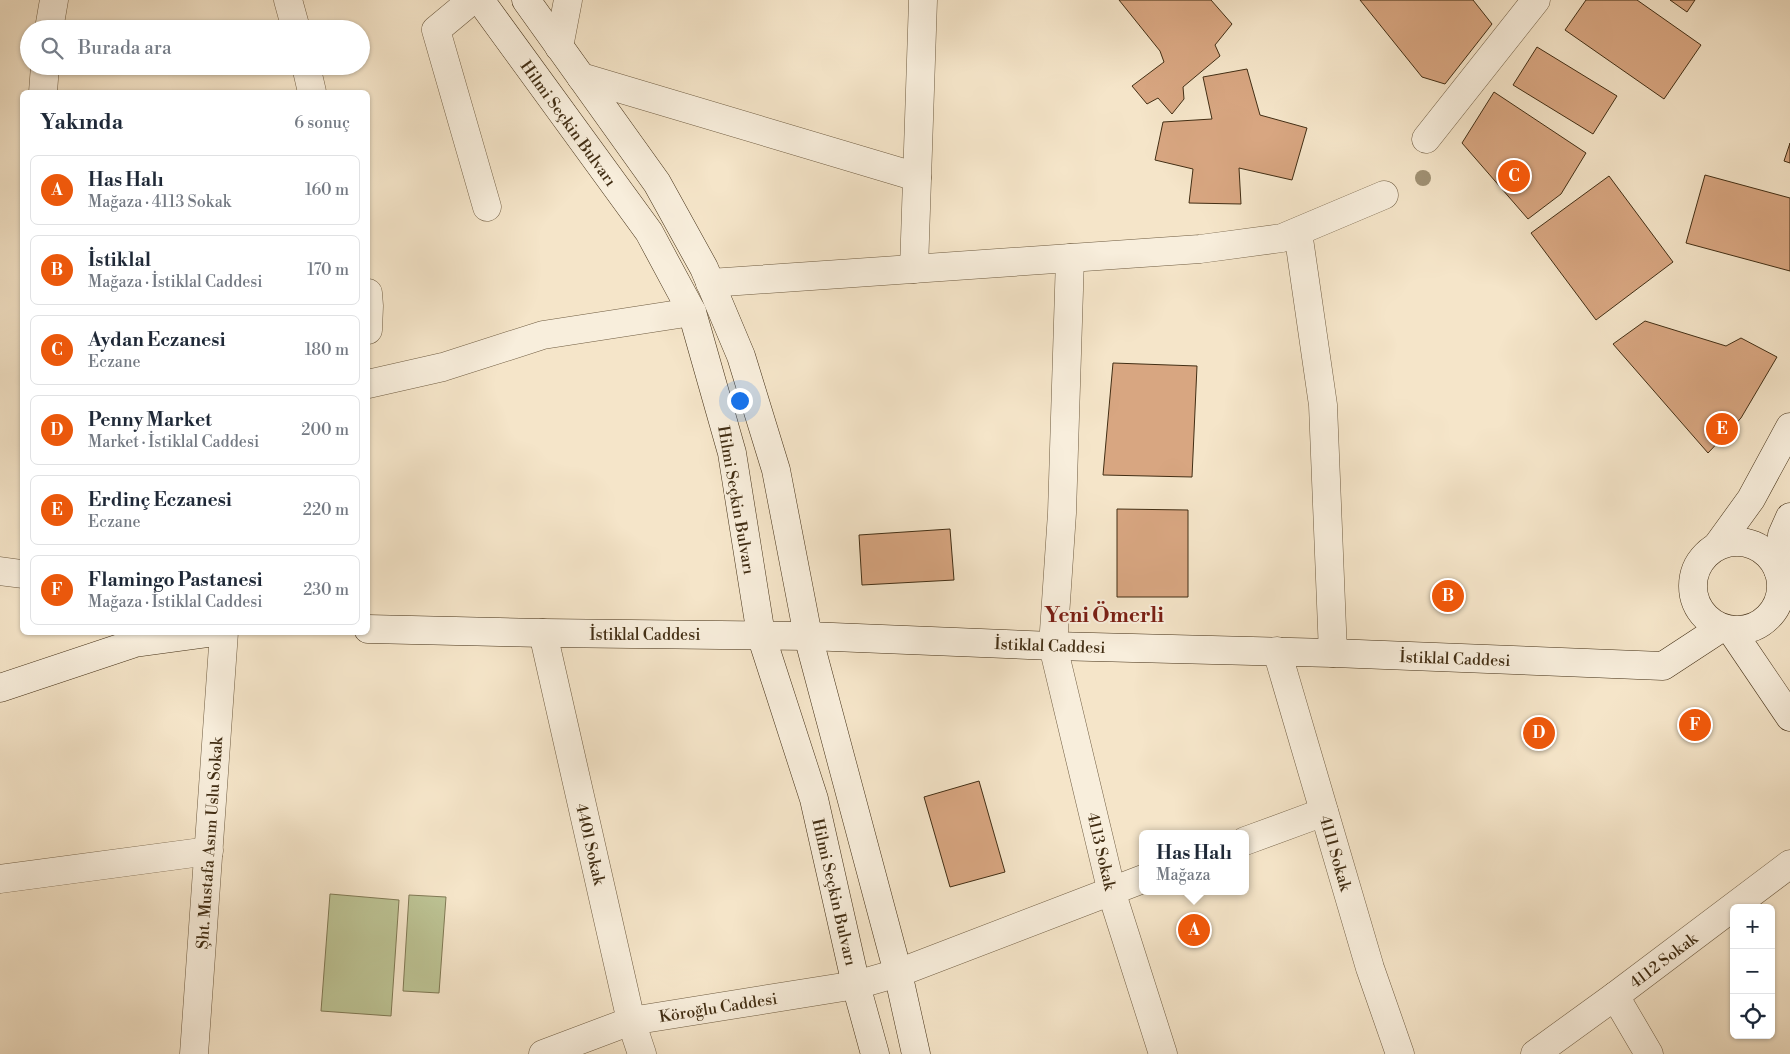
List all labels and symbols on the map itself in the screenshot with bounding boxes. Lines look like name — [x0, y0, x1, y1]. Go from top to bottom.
street label: Hilmi Seçkin Bulvarı — [516, 57, 621, 190]
pin: C — [1498, 157, 1530, 195]
your location — [727, 388, 753, 414]
pin: E — [1706, 410, 1738, 448]
street label: Hilmi Seçkin Bulvarı — [713, 424, 759, 576]
pin: B — [1432, 577, 1464, 615]
district label: Yeni Ömerli — [1044, 600, 1164, 629]
street label: İstiklal Caddesi — [590, 623, 701, 645]
street label: İstiklal Caddesi — [994, 632, 1106, 658]
street label: İstiklal Caddesi — [1399, 645, 1511, 671]
pin: F — [1679, 706, 1711, 744]
pin: D — [1523, 714, 1555, 752]
street label: Şht. Mustafa Asım Uslu Sokak — [193, 735, 228, 950]
street label: 4401 Sokak — [571, 801, 609, 889]
street label: 4113 Sokak — [1082, 810, 1120, 894]
street label: 4111 Sokak — [1315, 813, 1356, 895]
street label: Hilmi Seçkin Bulvarı — [807, 817, 861, 968]
pin: A — [1178, 911, 1210, 949]
street label: 4112 Sokak — [1626, 928, 1703, 993]
street label: Köroğlu Caddesi — [658, 989, 779, 1027]

